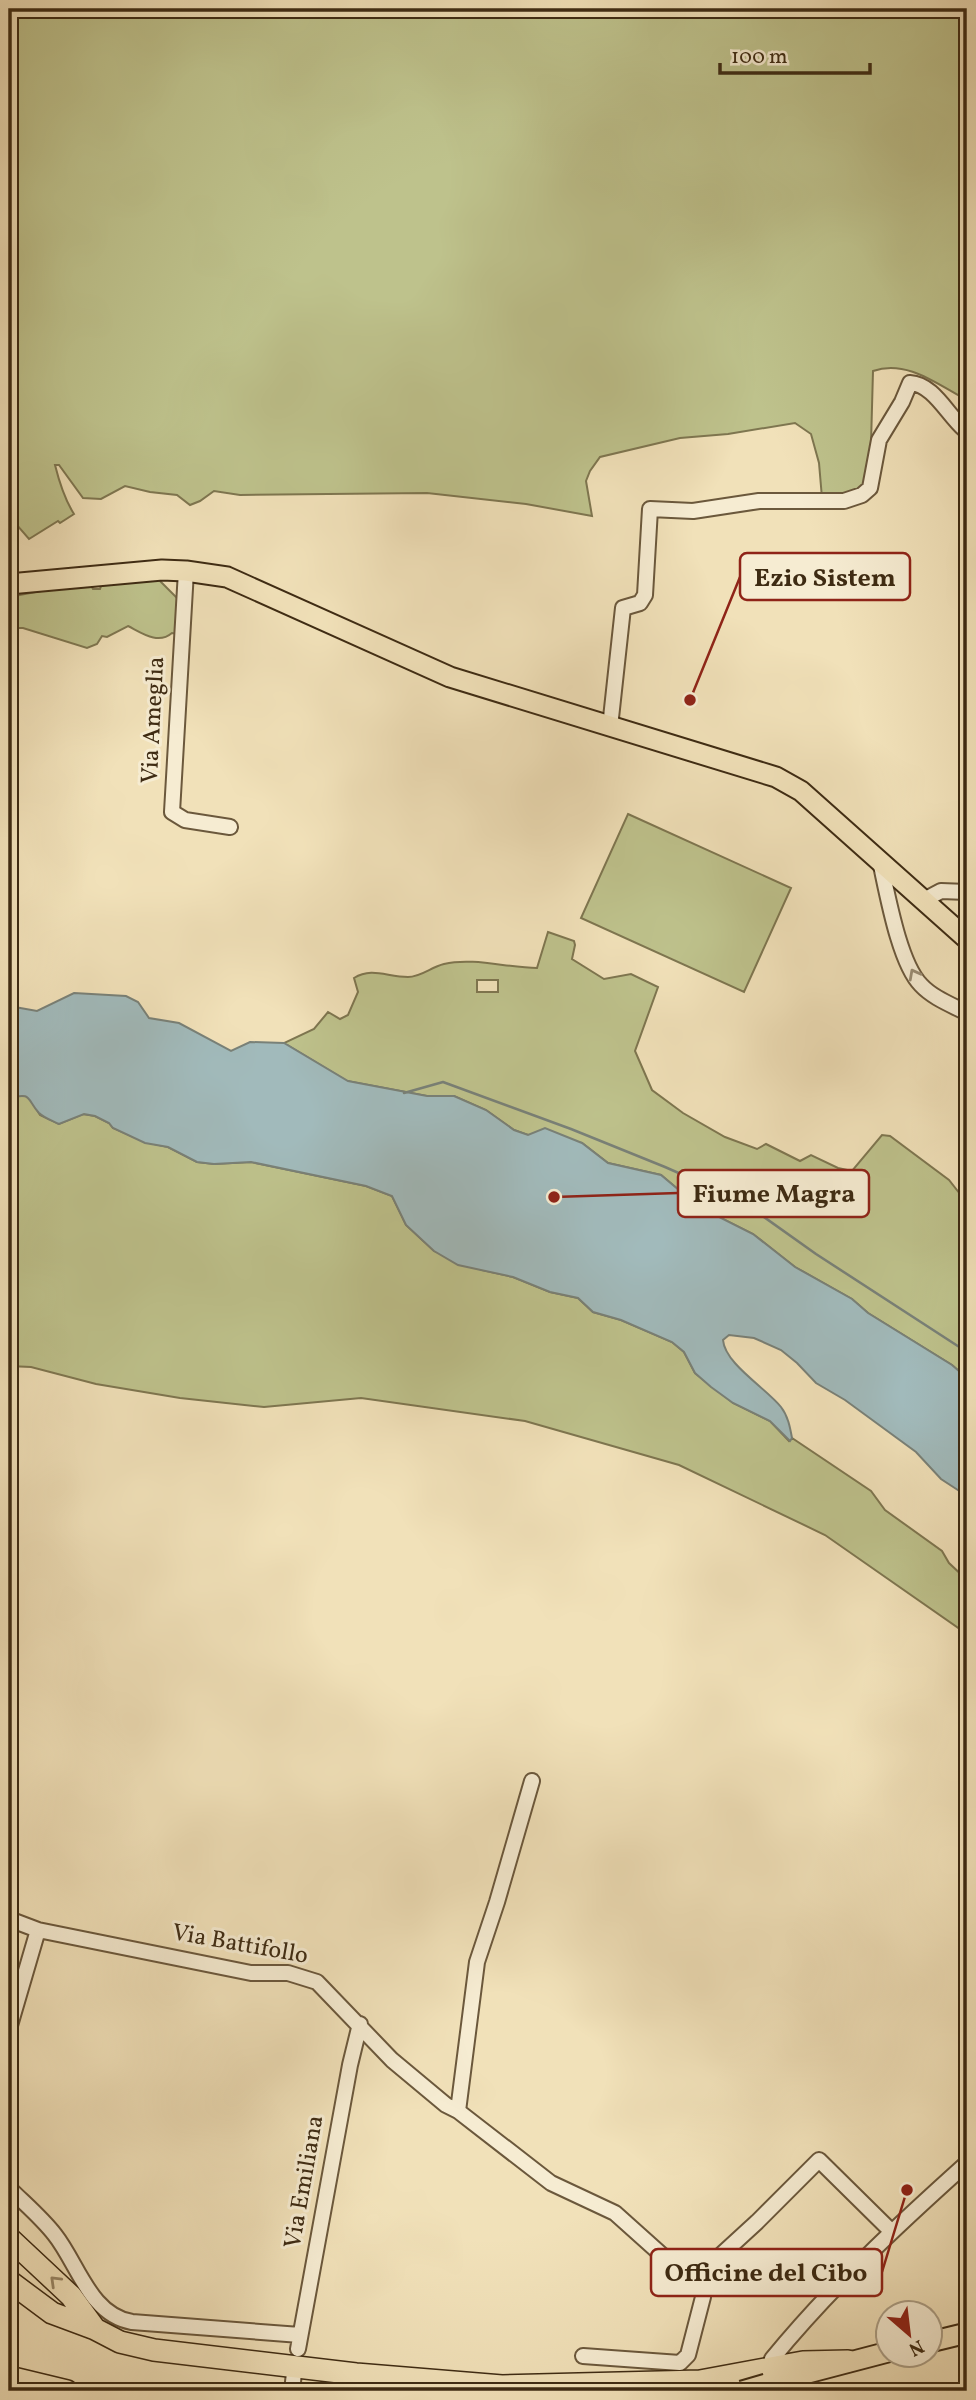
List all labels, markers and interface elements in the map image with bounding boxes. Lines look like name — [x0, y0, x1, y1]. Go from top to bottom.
scale bar — [720, 32, 871, 76]
text: 100 m — [731, 43, 788, 72]
callout: Ezio Sistem — [740, 553, 910, 600]
text: Ezio Sistem — [754, 561, 896, 597]
street label: Via Ameglia — [134, 656, 174, 784]
one-way arrow — [909, 968, 922, 981]
callout: Fiume Magra — [678, 1170, 869, 1217]
text: Fiume Magra — [693, 1177, 855, 1213]
street label: Via Battifollo — [169, 1916, 311, 1974]
street label: Via Emiliana — [277, 2113, 333, 2251]
callout: Officine del Cibo — [651, 2249, 882, 2296]
text: Officine del Cibo — [665, 2256, 867, 2292]
one-way arrow — [50, 2277, 63, 2289]
north arrow — [874, 2298, 944, 2368]
text: N — [904, 2333, 928, 2362]

